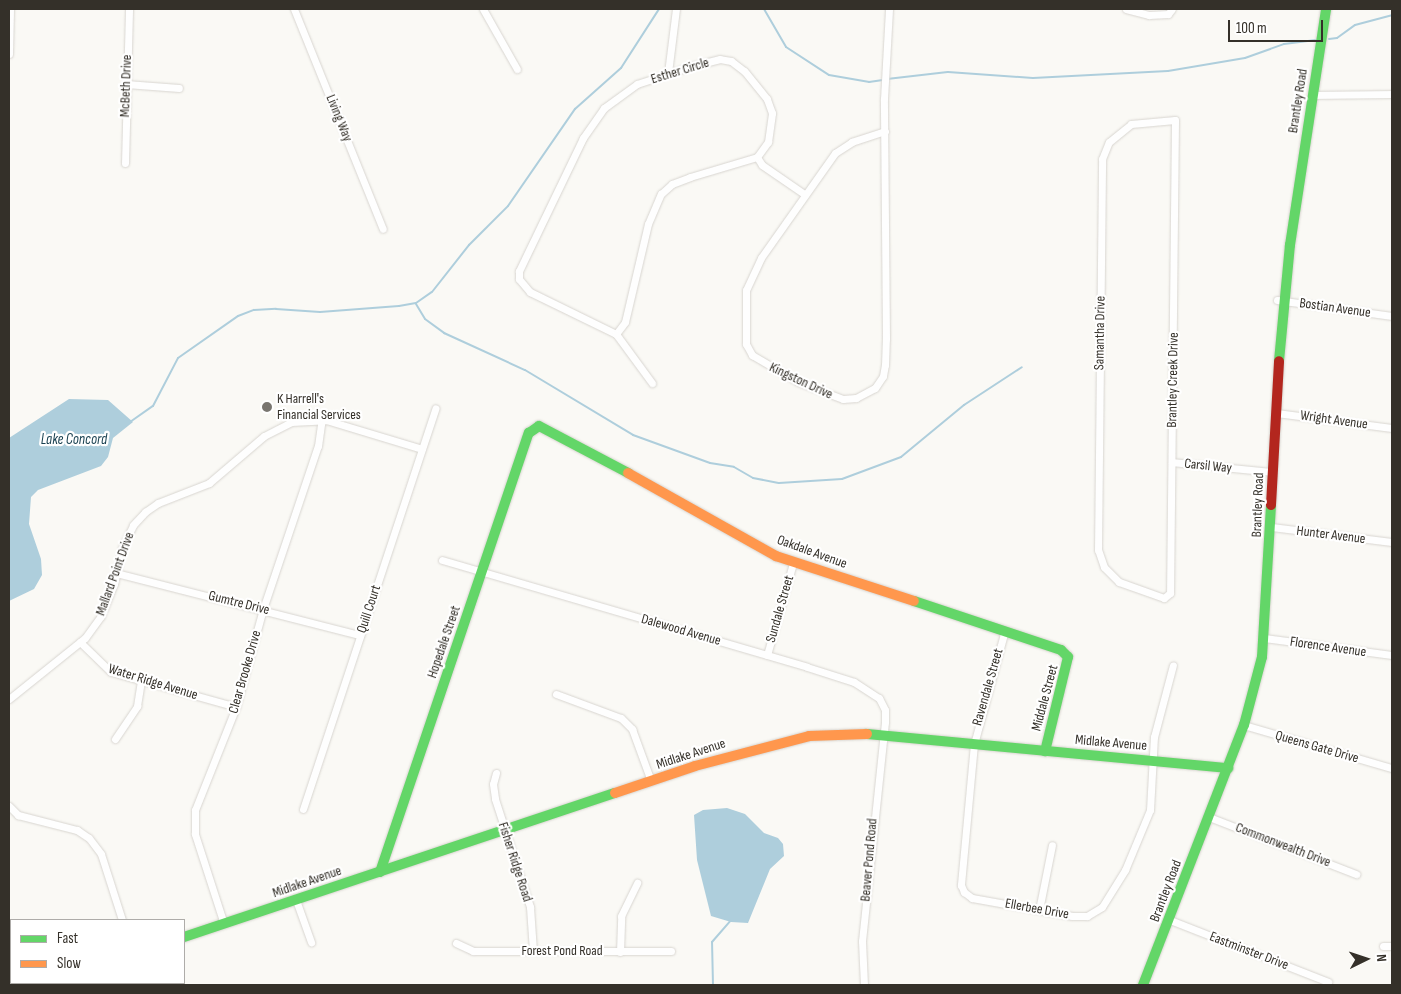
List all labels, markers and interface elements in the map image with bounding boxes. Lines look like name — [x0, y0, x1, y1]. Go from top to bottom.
scale bar — [1231, 10, 1326, 42]
text: 100 m — [1236, 19, 1267, 38]
street label: McBeth Drive — [117, 54, 135, 118]
street label: Esther Circle — [649, 54, 711, 88]
street label: Brantley Road — [1285, 68, 1311, 134]
street label: Living Way — [322, 92, 356, 144]
street label: Bostian Avenue — [1298, 295, 1372, 321]
street label: Samantha Drive — [1091, 296, 1109, 370]
street label: Brantley Creek Drive — [1164, 332, 1182, 428]
street label: Kingston Drive — [767, 359, 835, 403]
place label: K Harrell's Financial Services — [277, 391, 361, 424]
marker: K Harrell's Financial Services — [261, 401, 273, 413]
street label: Wright Avenue — [1299, 407, 1369, 433]
water label: Lake Concord — [41, 431, 107, 449]
street label: Carsil Way — [1183, 455, 1233, 477]
street label: Brantley Road — [1248, 472, 1268, 538]
street label: Hunter Avenue — [1296, 522, 1366, 548]
street label: Mallard Point Drive — [92, 530, 138, 618]
street label: Oakdale Avenue — [775, 532, 849, 572]
street label: Sundale Street — [762, 573, 798, 645]
street label: Quill Court — [353, 583, 385, 635]
street label: Gumtre Drive — [207, 587, 271, 619]
street label: Hopedale Street — [424, 604, 464, 680]
street label: Dalewood Avenue — [639, 611, 723, 649]
street label: Clear Brooke Drive — [225, 628, 265, 716]
street label: Florence Avenue — [1289, 633, 1367, 661]
street label: Ravendale Street — [969, 646, 1007, 728]
street label: Water Ridge Avenue — [106, 660, 200, 704]
street label: Middale Street — [1028, 663, 1062, 733]
street label: Queens Gate Drive — [1273, 727, 1361, 767]
street label: Midlake Avenue — [1074, 731, 1148, 755]
street label: Midlake Avenue — [654, 735, 728, 773]
street label: Beaver Pond Road — [857, 818, 881, 902]
street label: Commonwealth Drive — [1233, 819, 1333, 871]
street label: Fisher Ridge Road — [494, 820, 536, 904]
street label: Brantley Road — [1147, 858, 1185, 924]
street label: Midlake Avenue — [270, 862, 344, 902]
street label: Ellerbee Drive — [1004, 895, 1070, 923]
legend — [10, 919, 185, 984]
street label: Eastminster Drive — [1207, 928, 1291, 974]
text: Fast — [57, 929, 78, 948]
north arrow — [1341, 934, 1391, 984]
street label: Forest Pond Road — [522, 943, 602, 959]
text: Slow — [57, 954, 81, 973]
text: N — [1373, 954, 1390, 962]

